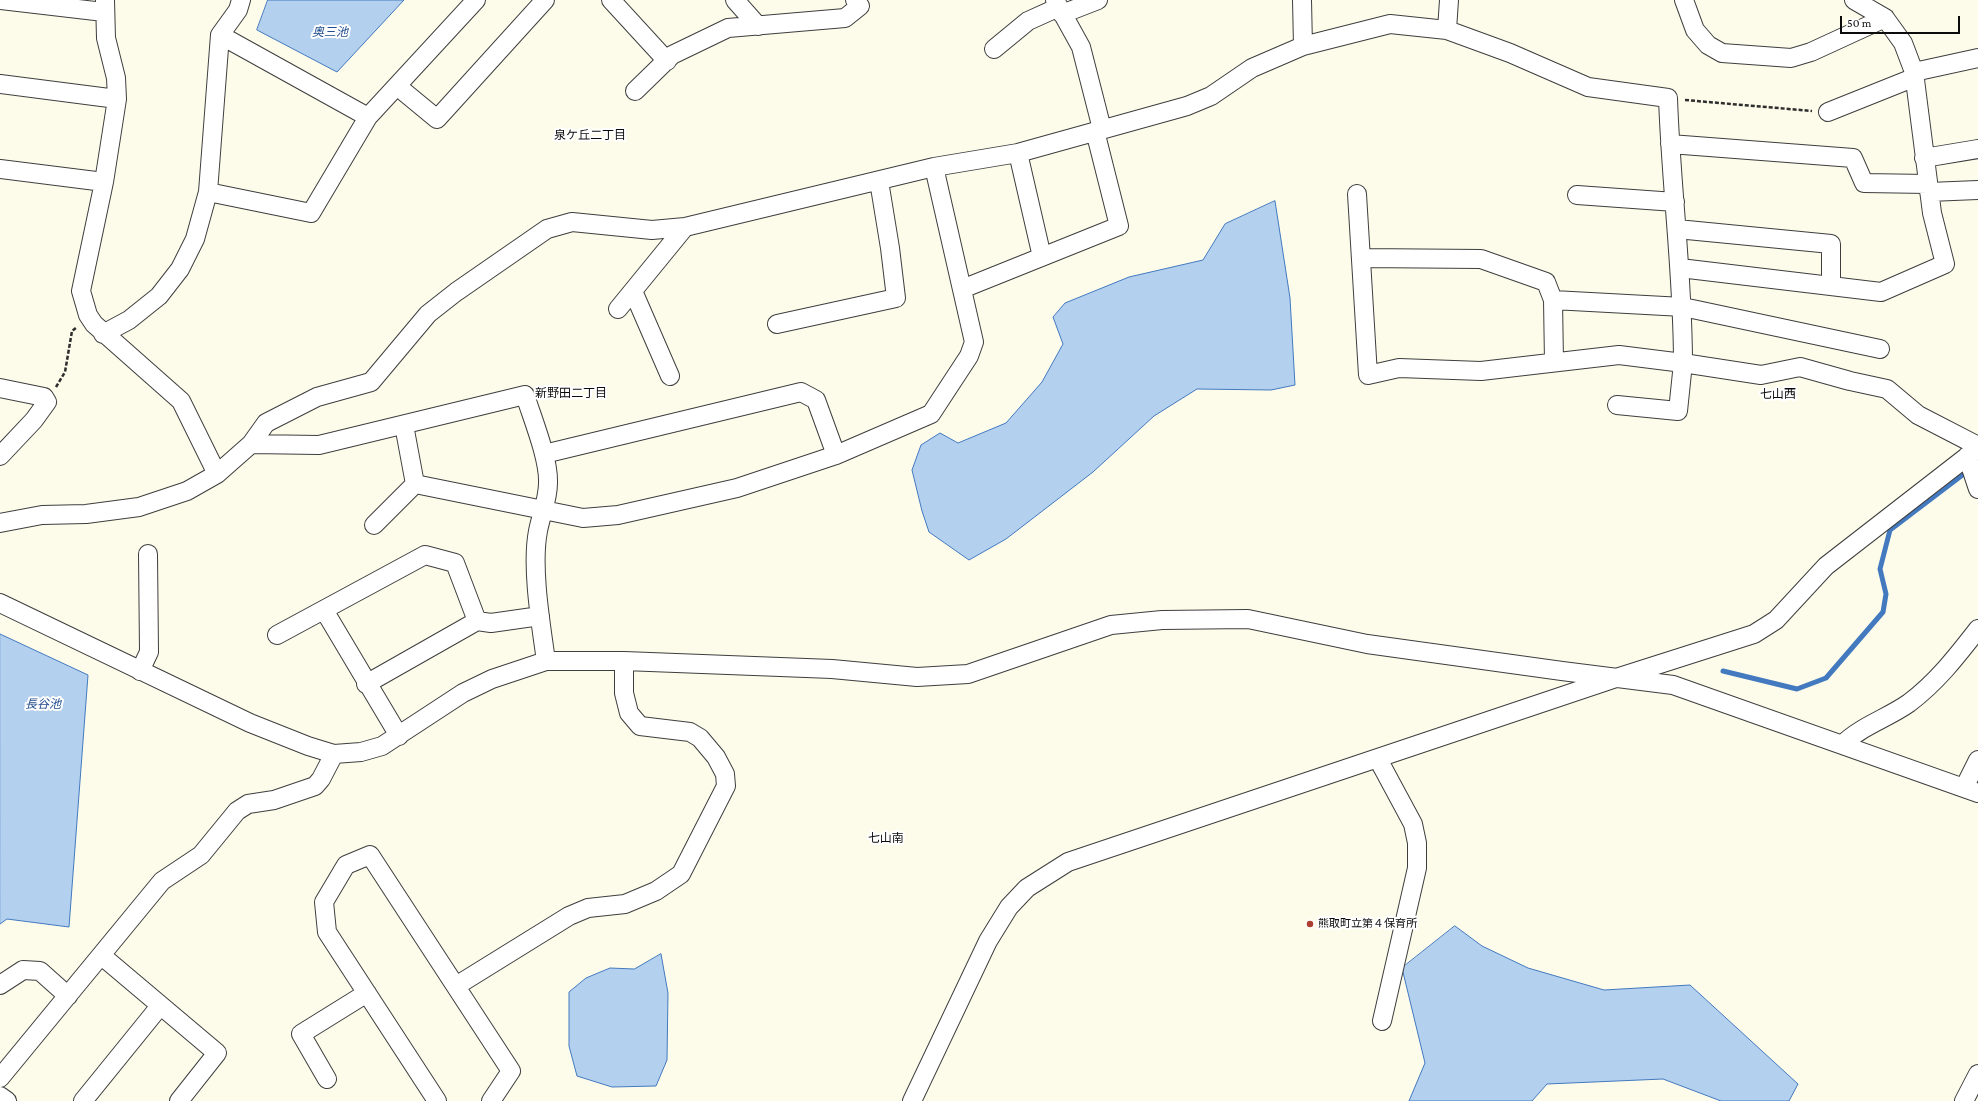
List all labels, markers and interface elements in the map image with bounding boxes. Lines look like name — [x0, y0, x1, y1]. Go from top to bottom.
scale bar — [1842, 8, 1962, 34]
text: 50 m — [1847, 16, 1871, 30]
water label: 奥三池 — [312, 25, 348, 39]
district label: 泉ケ丘二丁目 — [554, 128, 626, 142]
district label: 新野田二丁目 — [535, 386, 607, 400]
district label: 七山西 — [1760, 387, 1796, 401]
water label: 長谷池 — [25, 697, 61, 711]
district label: 七山南 — [868, 831, 904, 845]
place label: 熊取町立第４保育所 — [1318, 917, 1417, 931]
marker: 熊取町立第４保育所 — [1305, 919, 1315, 929]

